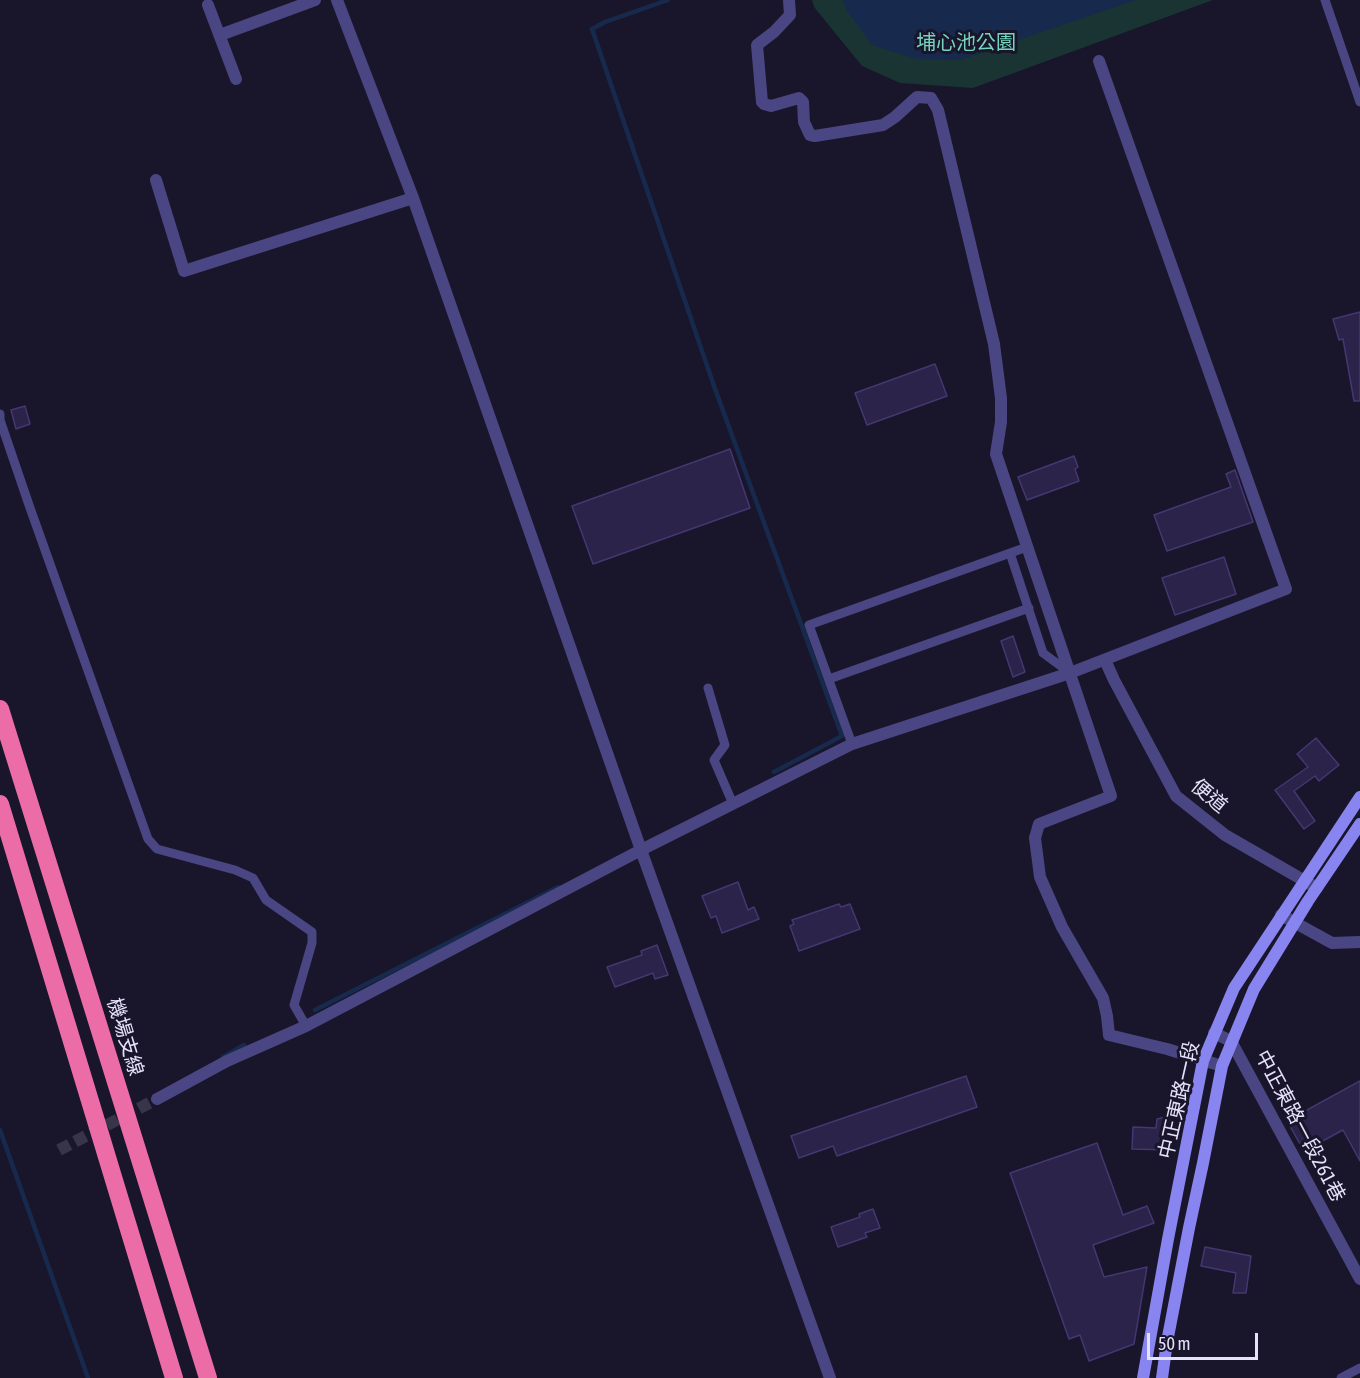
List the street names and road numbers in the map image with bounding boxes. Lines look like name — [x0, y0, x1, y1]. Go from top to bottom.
street label: 便道 — [1186, 774, 1232, 818]
street label: 機場支線 — [102, 995, 148, 1079]
street label: 中正東路一段 — [1154, 1039, 1204, 1161]
street label: 中正東路一段261巷 — [1250, 1046, 1350, 1206]

